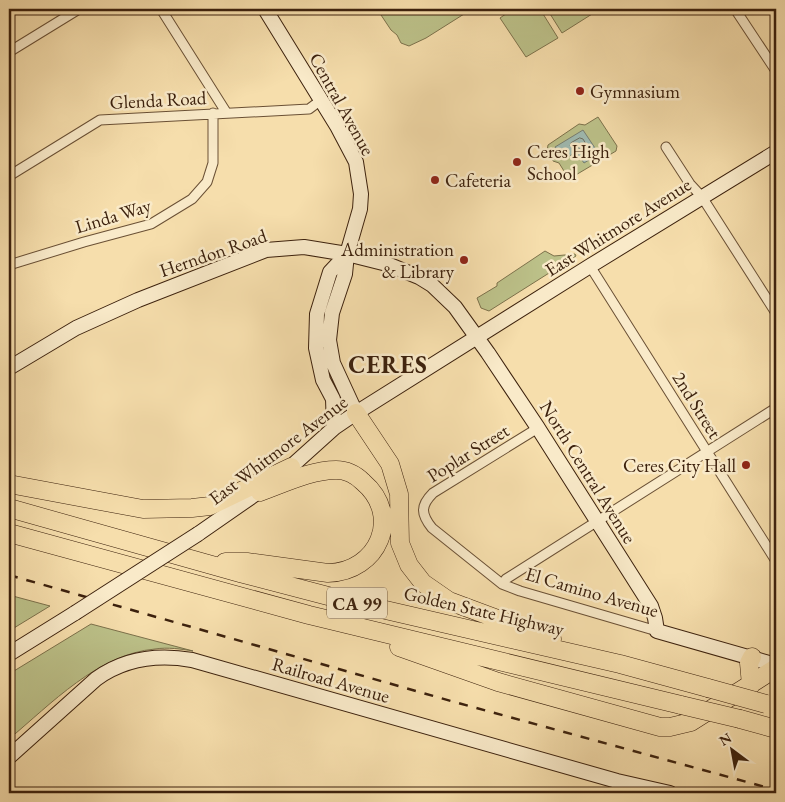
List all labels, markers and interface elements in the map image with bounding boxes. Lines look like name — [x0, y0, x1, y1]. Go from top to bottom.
street label: Central Avenue — [304, 48, 380, 160]
place label: Gymnasium — [590, 79, 680, 104]
street label: Glenda Road — [109, 85, 207, 115]
marker: Gymnasium — [574, 85, 586, 97]
place label: Ceres High School — [527, 139, 610, 186]
marker: Ceres High School — [511, 156, 523, 168]
place label: Cafeteria — [445, 168, 511, 193]
street label: East Whitmore Avenue — [540, 172, 696, 282]
marker: Cafeteria — [429, 174, 441, 186]
street label: Linda Way — [72, 192, 155, 239]
street label: Herndon Road — [156, 223, 270, 283]
place label: Administration & Library — [340, 237, 455, 284]
marker: Administration & Library — [458, 254, 470, 266]
district label: CERES — [348, 349, 428, 380]
street label: 2nd Street — [667, 367, 727, 443]
street label: East Whitmore Avenue — [203, 390, 353, 510]
street label: North Central Avenue — [534, 396, 642, 548]
street label: Poplar Street — [422, 418, 514, 488]
place label: Ceres City Hall — [623, 453, 736, 478]
marker: Ceres City Hall — [740, 459, 752, 471]
street label: El Camino Avenue — [523, 561, 661, 623]
street label: Golden State Highway — [401, 580, 567, 642]
road number: CA 99 — [327, 588, 387, 618]
street label: Railroad Avenue — [269, 651, 393, 709]
north arrow — [708, 724, 758, 774]
text: N — [716, 728, 735, 750]

